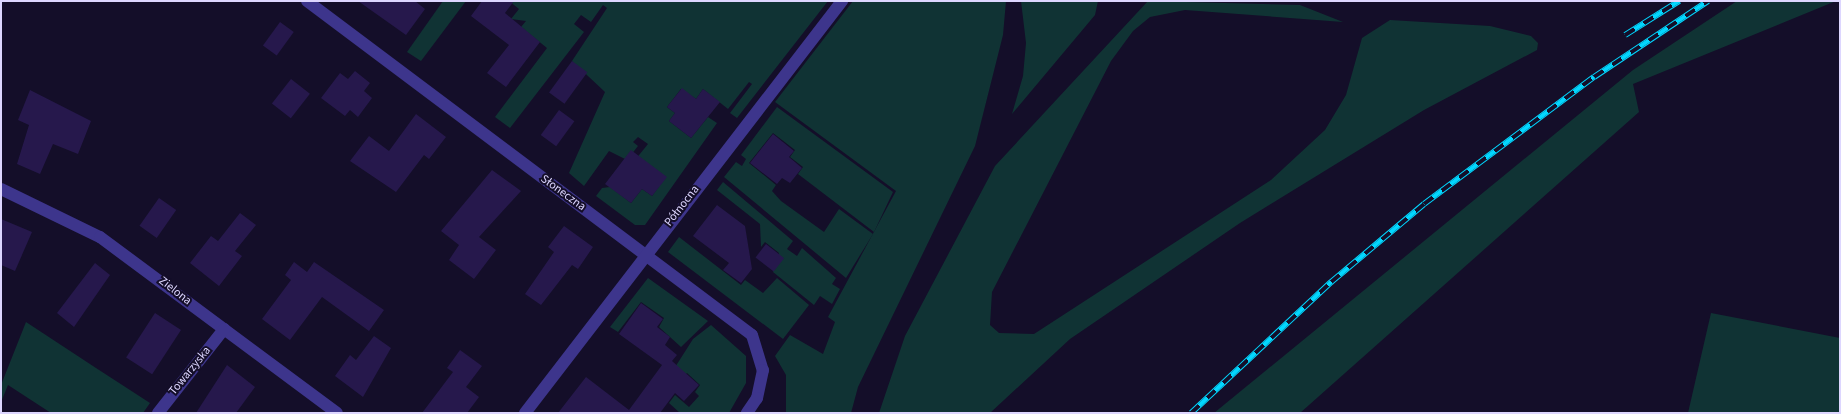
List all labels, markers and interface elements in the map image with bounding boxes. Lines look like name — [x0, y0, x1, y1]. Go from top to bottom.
street label: Słoneczna — [538, 172, 588, 214]
street label: Północna — [662, 183, 702, 229]
street label: Zielona — [156, 274, 194, 308]
street label: Towarzyska — [166, 344, 214, 398]

